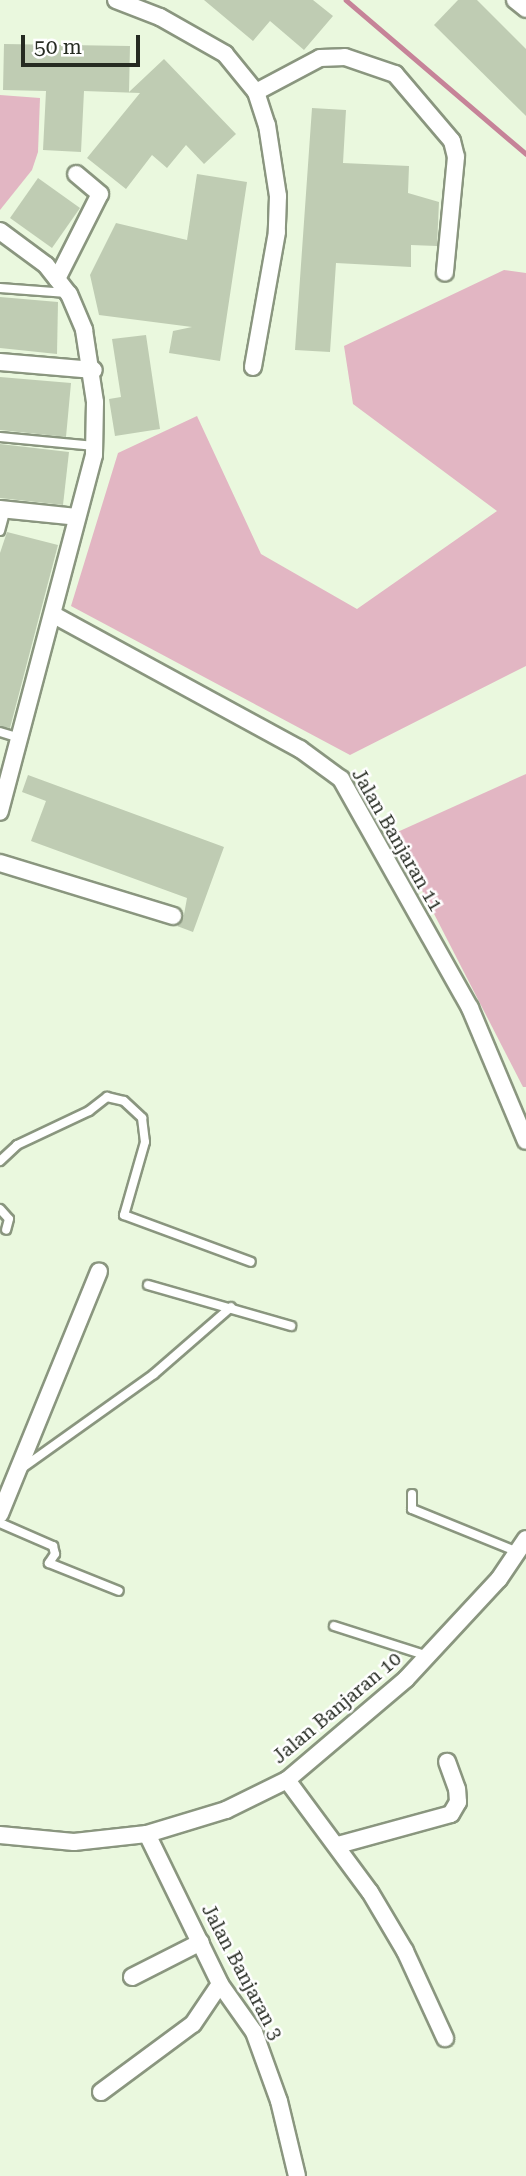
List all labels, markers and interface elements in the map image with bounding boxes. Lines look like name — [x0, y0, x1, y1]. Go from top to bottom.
scale bar — [24, 21, 144, 65]
text: 50 m — [34, 35, 82, 59]
street label: Jalan Banjaran 11 — [347, 765, 447, 915]
street label: Jalan Banjaran 10 — [268, 1647, 406, 1769]
street label: Jalan Banjaran 3 — [197, 1900, 287, 2044]

